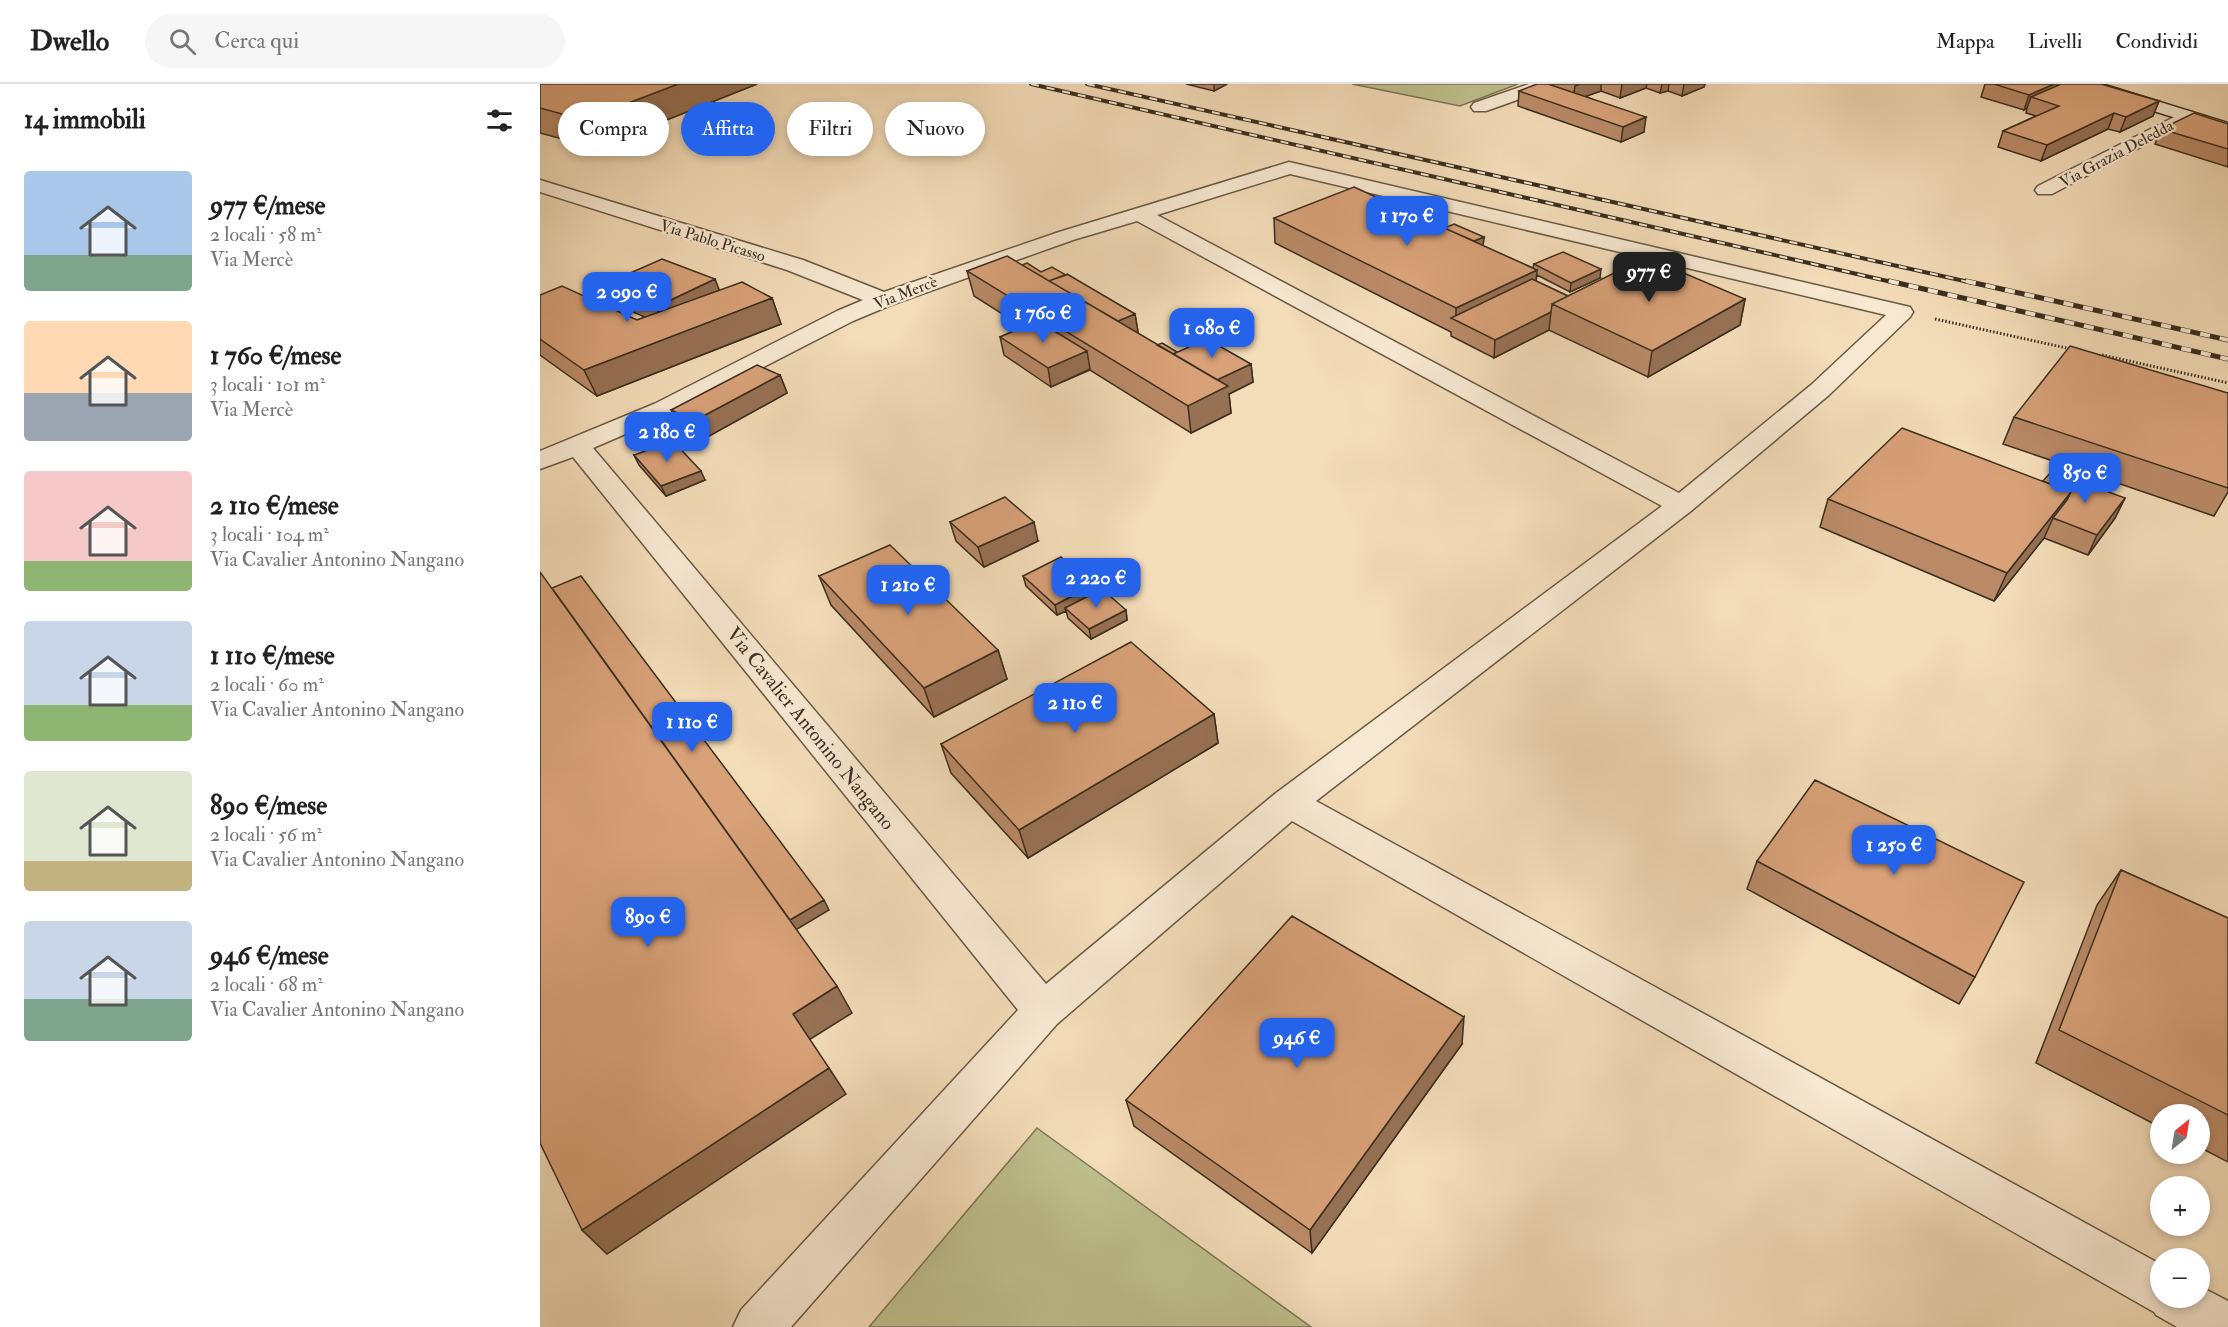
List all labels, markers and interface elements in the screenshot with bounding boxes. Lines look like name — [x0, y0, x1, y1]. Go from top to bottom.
search box — [145, 14, 565, 68]
text: Dwello — [30, 24, 109, 59]
icon: search — [166, 25, 199, 58]
text: Cerca qui — [214, 27, 299, 55]
text: Mappa — [1936, 28, 1995, 55]
text: Livelli — [2028, 28, 2082, 55]
text: Condividi — [2115, 28, 2198, 55]
chip: Compra — [558, 102, 669, 156]
chip: Affitta — [681, 102, 775, 156]
chip: Filtri — [787, 102, 873, 156]
chip: Nuovo — [885, 102, 985, 156]
text: 14 immobili — [24, 104, 146, 136]
icon: filters — [483, 104, 516, 137]
street label: Via Grazia Deledda — [2056, 115, 2177, 192]
text: 977 €/mese — [210, 190, 325, 222]
icon: home — [72, 195, 144, 267]
pin: 1 170 € — [1352, 196, 1462, 247]
text: 1 170 € — [1380, 203, 1434, 228]
street label: Via Pablo Picasso — [658, 215, 768, 267]
text: 2 locali · 58 m² — [210, 222, 322, 247]
text: Via Mercè — [210, 247, 293, 272]
pin: 977 € — [1607, 252, 1691, 303]
text: 977 € — [1627, 259, 1671, 284]
pin: 2 090 € — [572, 272, 682, 323]
street label: Via Mercè — [871, 272, 940, 314]
text: 2 090 € — [596, 279, 658, 304]
pin: 1 760 € — [988, 293, 1098, 344]
text: 1 760 € — [1015, 300, 1071, 325]
pin: 1 080 € — [1157, 308, 1267, 359]
text: 1 080 € — [1183, 315, 1241, 340]
text: 1 760 €/mese — [210, 340, 341, 372]
icon: home — [72, 345, 144, 417]
text: 3 locali · 101 m² — [210, 372, 325, 397]
text: Via Mercè — [210, 397, 293, 422]
pin: 2 180 € — [612, 412, 722, 463]
text: 2 180 € — [638, 419, 696, 444]
pin: 850 € — [2043, 453, 2127, 504]
text: 850 € — [2063, 460, 2107, 485]
text: 2 110 €/mese — [210, 490, 339, 522]
icon: home — [72, 495, 144, 567]
text: 3 locali · 104 m² — [210, 522, 329, 547]
text: Via Cavalier Antonino Nangano — [210, 547, 464, 572]
pin: 2 220 € — [1041, 558, 1151, 609]
pin: 1 210 € — [853, 565, 963, 616]
text: 2 220 € — [1066, 565, 1126, 590]
text: 1 210 € — [881, 572, 935, 597]
street label: Via Cavalier Antonino Nangano — [721, 622, 900, 835]
text: 1 110 €/mese — [210, 640, 335, 672]
icon: home — [72, 645, 144, 717]
text: 2 locali · 60 m² — [210, 672, 324, 697]
pin: 2 110 € — [1020, 683, 1130, 734]
text: 2 110 € — [1048, 690, 1102, 715]
text: Via Cavalier Antonino Nangano — [210, 697, 464, 722]
pin: 1 110 € — [637, 702, 747, 753]
text: 1 110 € — [666, 709, 718, 734]
text: 890 €/mese — [210, 790, 327, 822]
icon: home — [72, 795, 144, 867]
text: 2 locali · 56 m² — [210, 822, 322, 847]
pin: 1 250 € — [1839, 825, 1949, 876]
text: 1 250 € — [1866, 832, 1922, 857]
text: Via Cavalier Antonino Nangano — [210, 847, 464, 872]
pin: 890 € — [606, 897, 690, 948]
text: 890 € — [625, 904, 671, 929]
text: 946 €/mese — [210, 940, 329, 972]
icon: home — [72, 945, 144, 1017]
text: 2 locali · 68 m² — [210, 972, 323, 997]
text: Via Cavalier Antonino Nangano — [210, 997, 464, 1022]
pin: 946 € — [1255, 1018, 1339, 1069]
text: 946 € — [1273, 1025, 1321, 1050]
north arrow — [2150, 1104, 2210, 1164]
map controls — [2150, 1104, 2210, 1308]
button: + — [2150, 1176, 2210, 1236]
button: − — [2150, 1248, 2210, 1308]

